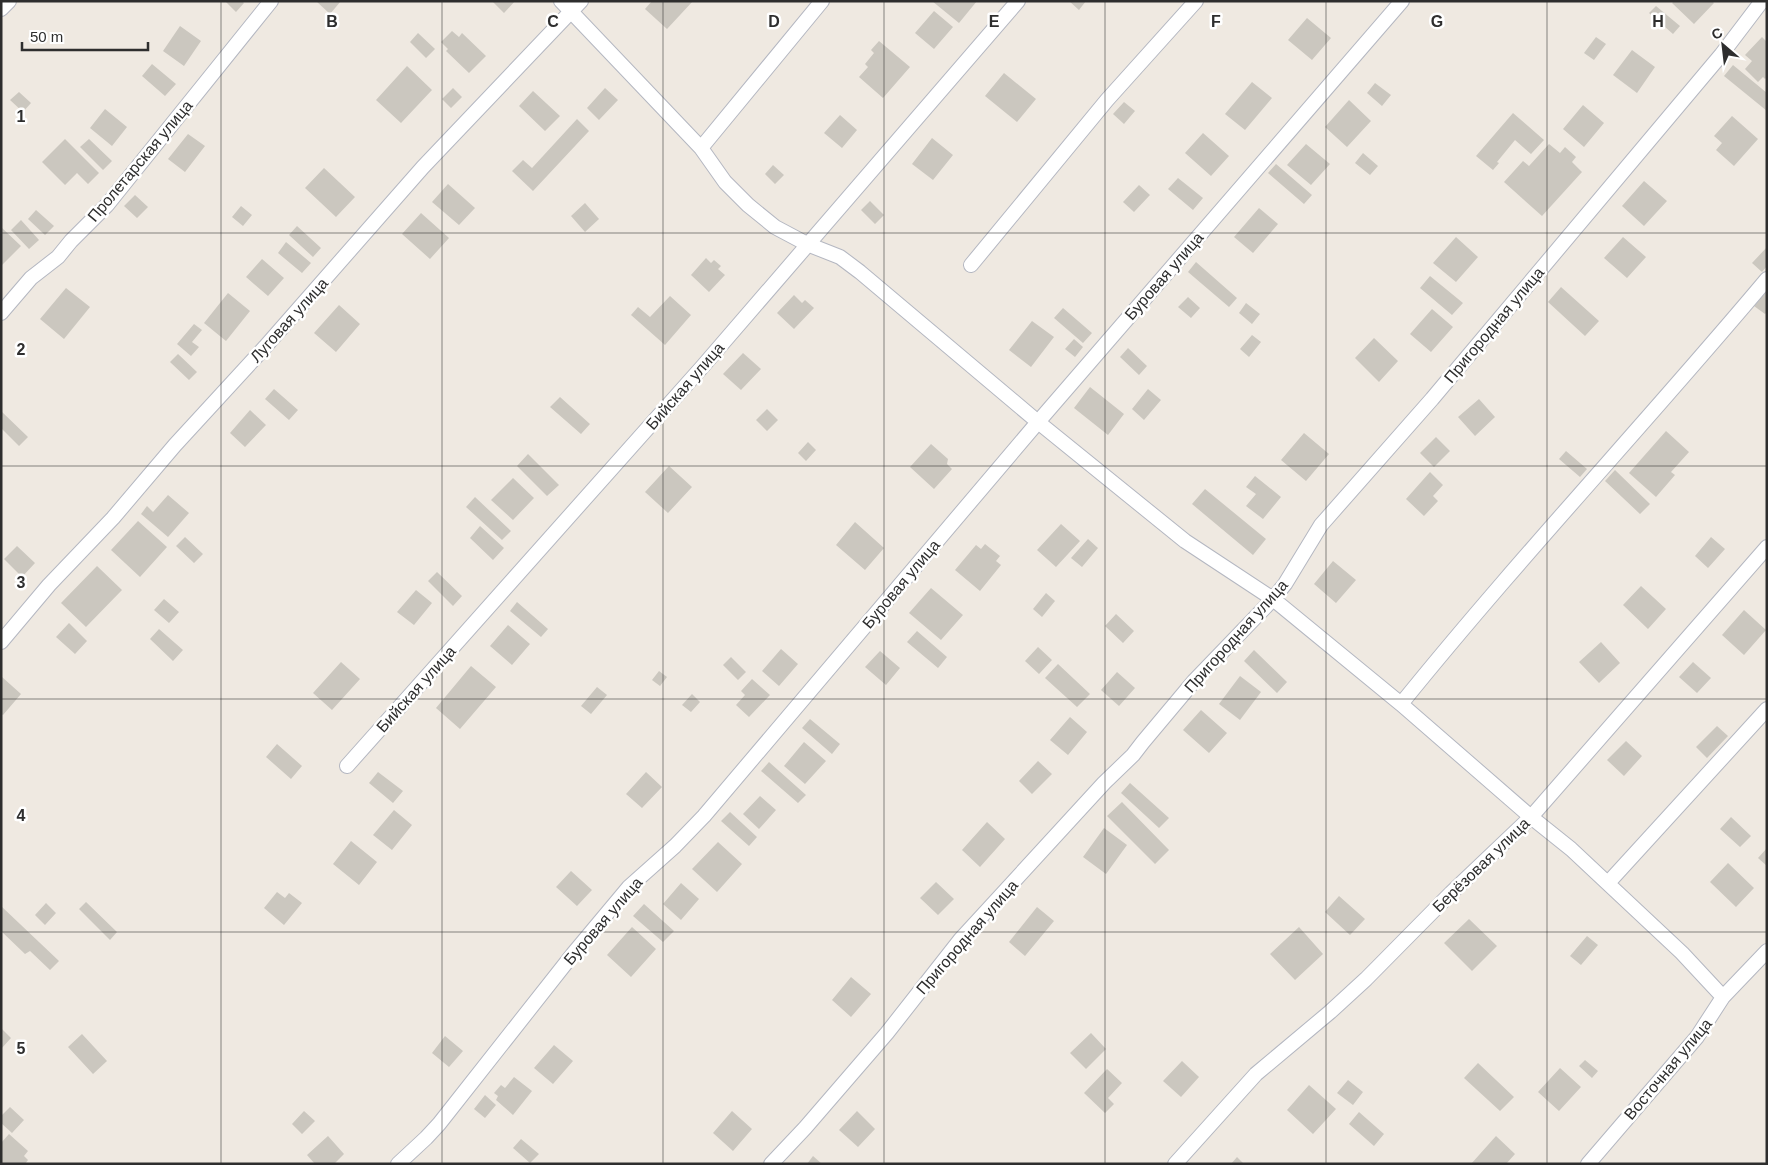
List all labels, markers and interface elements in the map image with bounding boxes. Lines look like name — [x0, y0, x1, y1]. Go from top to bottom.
text: B — [326, 13, 338, 30]
text: C — [547, 13, 559, 30]
text: D — [768, 13, 780, 30]
text: E — [989, 13, 1000, 30]
text: F — [1211, 13, 1221, 30]
text: G — [1431, 13, 1443, 30]
text: H — [1652, 13, 1664, 30]
scale bar — [22, 20, 149, 52]
north arrow — [1698, 20, 1748, 70]
text: С — [1709, 24, 1725, 43]
text: 50 m — [30, 28, 63, 45]
street label: Пролетарская улица — [84, 97, 196, 225]
text: 1 — [17, 108, 26, 125]
street label: Буровая улица — [1121, 229, 1207, 323]
street label: Пригородная улица — [1441, 264, 1547, 386]
street label: Луговая улица — [247, 274, 331, 366]
street label: Бийская улица — [643, 339, 727, 433]
text: 2 — [17, 341, 26, 358]
street label: Буровая улица — [859, 536, 943, 632]
text: 3 — [17, 574, 26, 591]
street label: Пригородная улица — [1181, 576, 1291, 696]
street label: Бийская улица — [373, 642, 459, 735]
text: 4 — [17, 807, 26, 824]
street label: Берёзовая улица — [1429, 815, 1533, 915]
street label: Буровая улица — [560, 874, 646, 968]
street label: Пригородная улица — [913, 877, 1021, 997]
street label: Восточная улица — [1621, 1015, 1715, 1123]
text: 5 — [17, 1040, 26, 1057]

